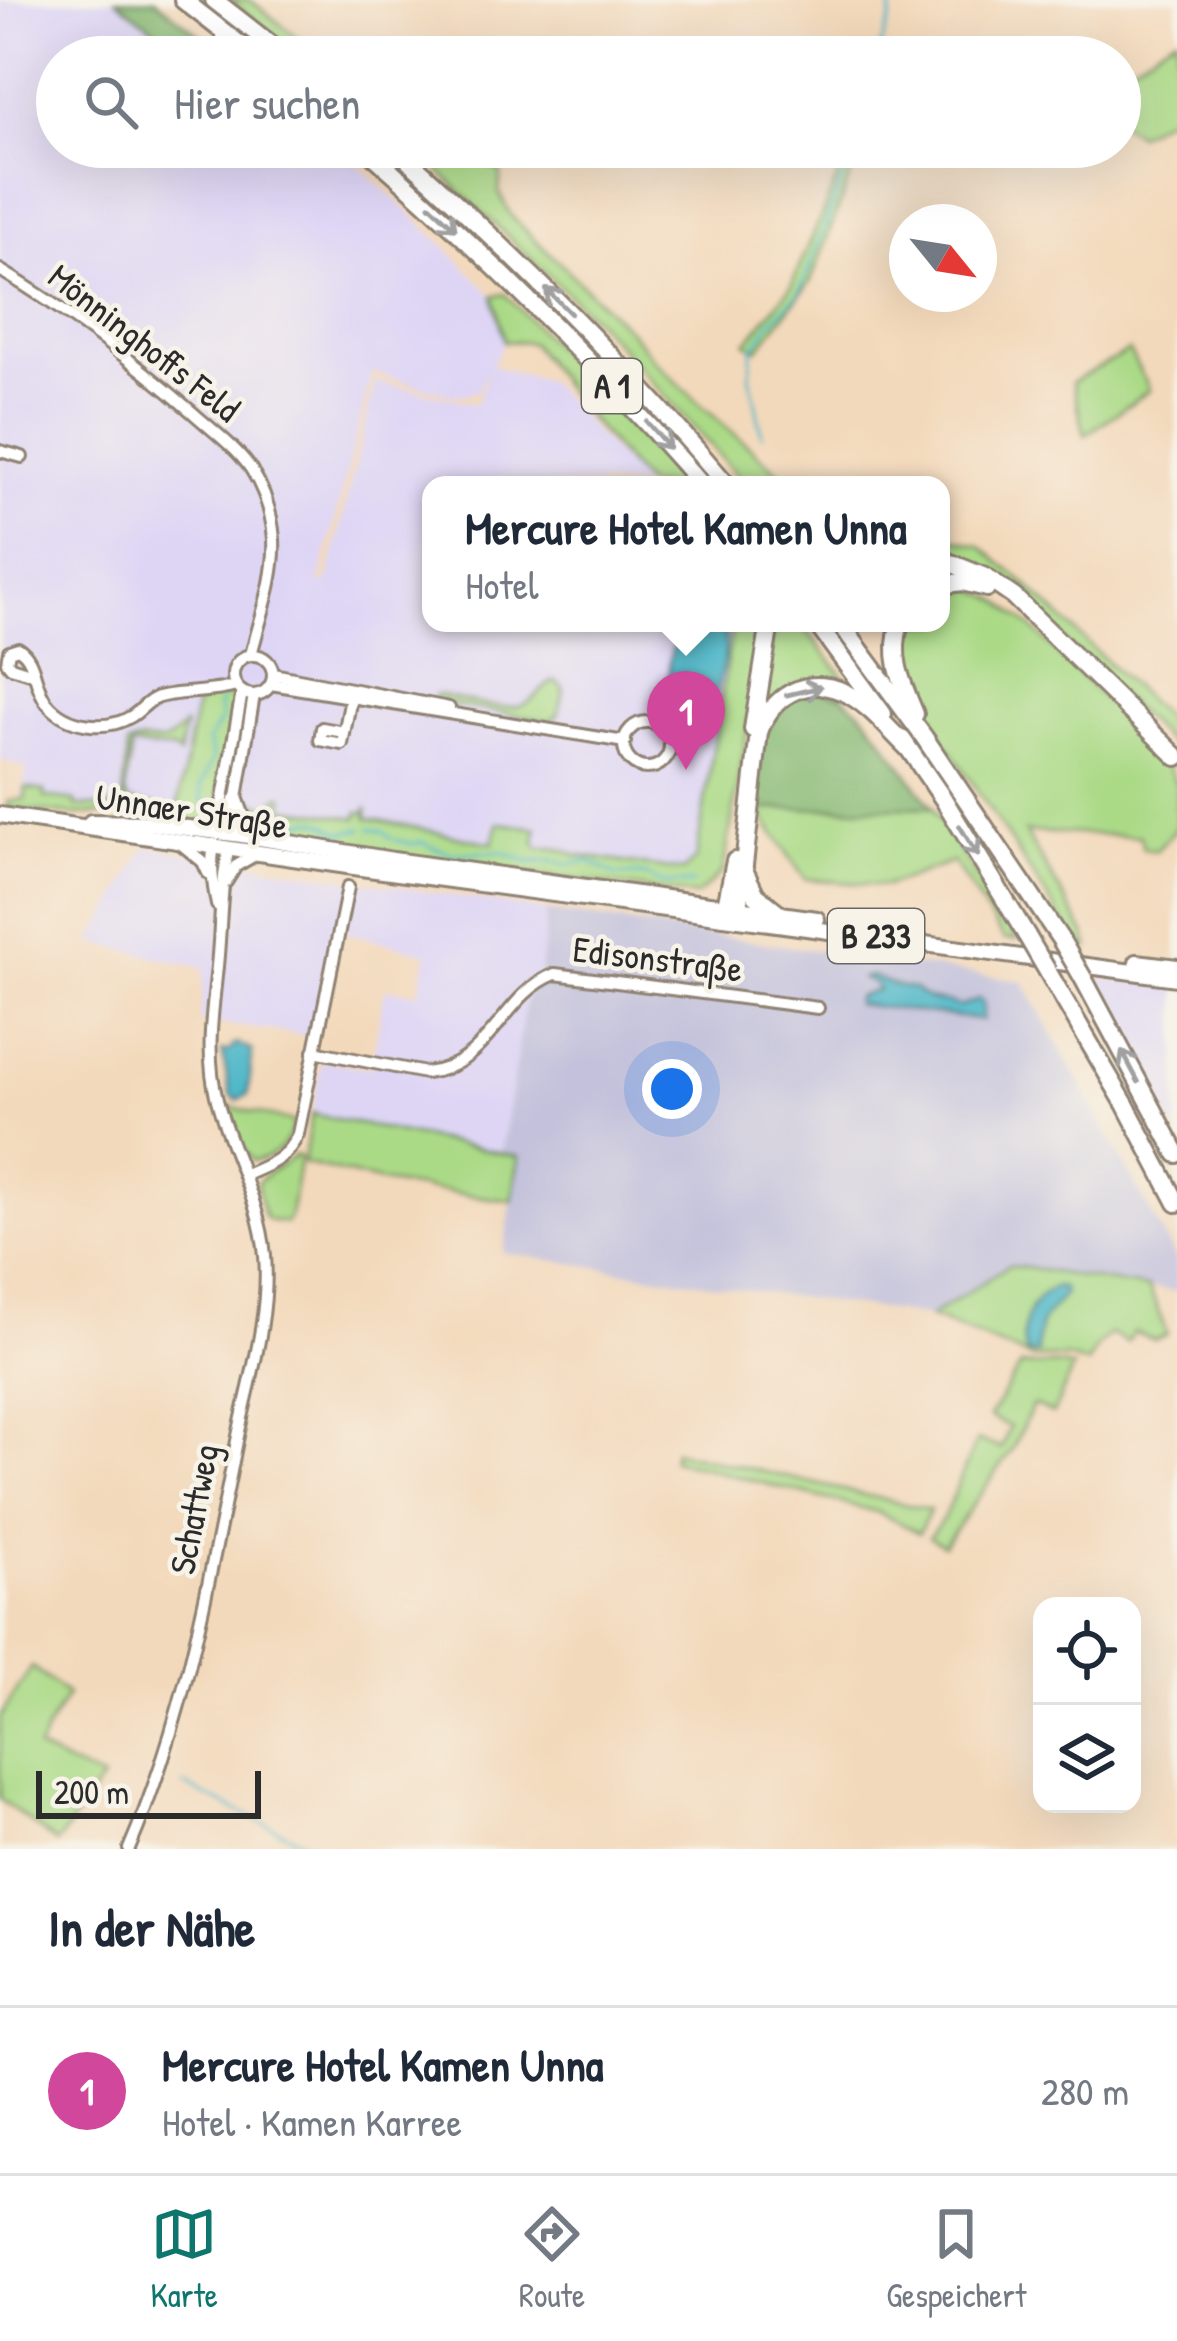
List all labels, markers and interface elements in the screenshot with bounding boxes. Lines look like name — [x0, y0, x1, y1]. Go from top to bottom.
search box — [36, 36, 1141, 168]
icon: search — [78, 69, 144, 135]
text: Hier suchen — [174, 72, 361, 133]
one-way arrow — [427, 203, 457, 230]
north arrow — [889, 204, 997, 312]
street label: Mönninghoffs Feld — [39, 252, 251, 432]
one-way arrow — [544, 288, 573, 316]
road number: A 1 — [582, 359, 642, 413]
one-way arrow — [644, 419, 671, 450]
popup — [422, 476, 950, 632]
text: Mercure Hotel Kamen Unna — [465, 497, 907, 558]
text: Hotel — [465, 558, 539, 611]
pin: 1 — [647, 671, 725, 770]
one-way arrow — [785, 678, 823, 701]
street label: Unnaer Straße — [93, 771, 291, 849]
one-way arrow — [957, 823, 982, 857]
road number: B 233 — [828, 909, 924, 963]
street label: Edisonstraße — [571, 923, 745, 993]
one-way arrow — [1118, 1048, 1141, 1084]
your location — [642, 1059, 702, 1119]
street label: Schattweg — [156, 1440, 230, 1578]
map controls — [1033, 1597, 1141, 1813]
button: locate — [1033, 1597, 1141, 1705]
button: layers — [1033, 1705, 1141, 1813]
scale bar — [36, 1765, 261, 1818]
text: 200 m — [54, 1770, 129, 1814]
text: In der Nähe — [48, 1893, 255, 1962]
text: Mercure Hotel Kamen Unna — [162, 2034, 603, 2095]
text: 1 — [80, 2064, 94, 2117]
text: 280 m — [1041, 2064, 1129, 2117]
text: Hotel · Kamen Karree — [162, 2095, 462, 2148]
tab: Karte — [151, 2201, 218, 2317]
tab: Route — [519, 2201, 585, 2317]
tab: Gespeichert — [886, 2201, 1026, 2317]

